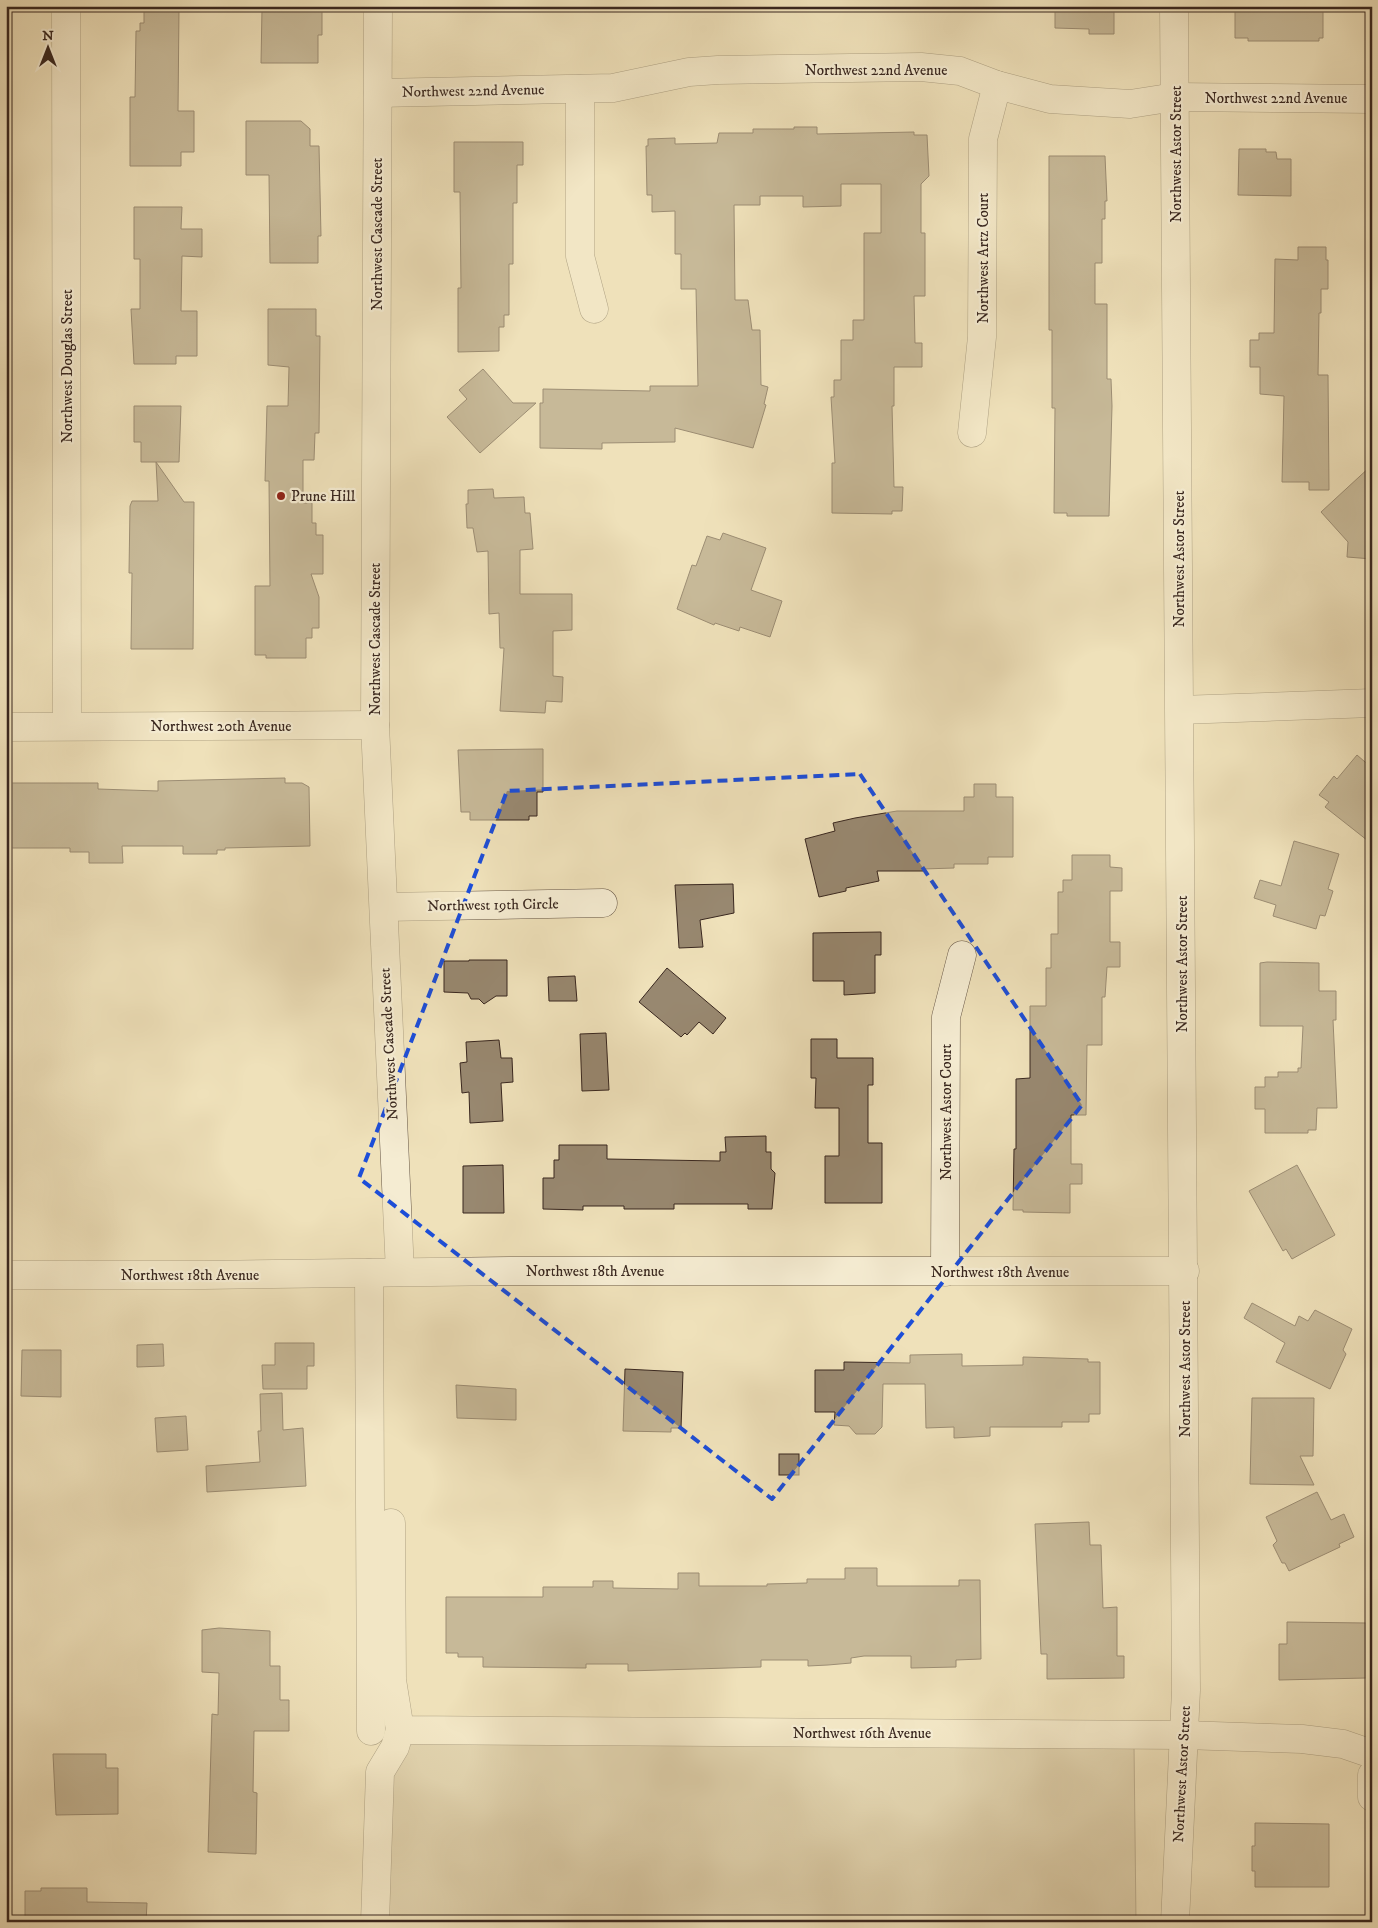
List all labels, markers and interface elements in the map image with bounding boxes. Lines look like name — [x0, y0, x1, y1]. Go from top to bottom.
north arrow — [22, 22, 72, 72]
text: N — [42, 27, 54, 45]
street label: Northwest 22nd Avenue — [805, 61, 947, 80]
street label: Northwest 22nd Avenue — [401, 80, 545, 102]
street label: Northwest Astor Street — [1167, 85, 1186, 223]
street label: Northwest 22nd Avenue — [1205, 89, 1347, 108]
street label: Northwest Cascade Street — [368, 157, 387, 310]
street label: Northwest Artz Court — [974, 192, 993, 323]
street label: Northwest Douglas Street — [58, 289, 77, 443]
place label: Prune Hill — [291, 487, 356, 506]
marker: Prune Hill — [275, 490, 287, 502]
street label: Northwest Astor Street — [1170, 490, 1189, 628]
street label: Northwest Cascade Street — [366, 562, 385, 715]
street label: Northwest 20th Avenue — [151, 717, 291, 736]
street label: Northwest 19th Circle — [427, 894, 559, 916]
street label: Northwest Astor Street — [1173, 895, 1192, 1033]
street label: Northwest Cascade Street — [376, 967, 402, 1121]
street label: Northwest Astor Court — [937, 1044, 956, 1180]
street label: Northwest 18th Avenue — [526, 1262, 664, 1281]
street label: Northwest 18th Avenue — [931, 1263, 1069, 1282]
street label: Northwest 18th Avenue — [121, 1266, 259, 1285]
street label: Northwest Astor Street — [1176, 1300, 1195, 1438]
street label: Northwest Astor Street — [1169, 1705, 1195, 1843]
street label: Northwest 16th Avenue — [793, 1724, 931, 1743]

